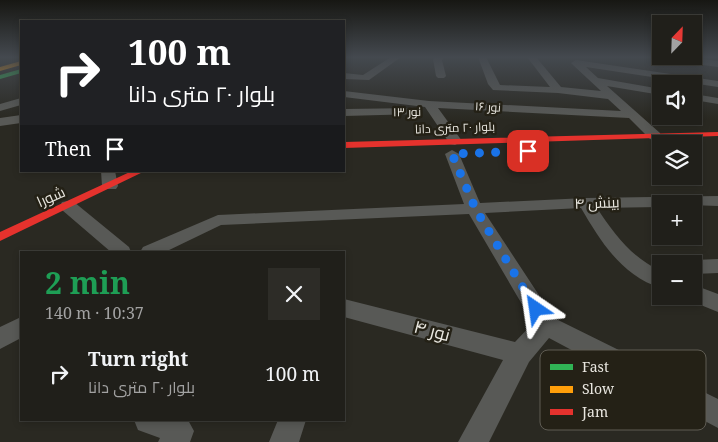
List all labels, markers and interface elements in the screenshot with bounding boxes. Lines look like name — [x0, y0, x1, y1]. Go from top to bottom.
north arrow — [652, 15, 702, 65]
map controls — [652, 15, 702, 305]
text: 100 m — [128, 28, 231, 75]
icon: right — [45, 40, 110, 105]
button: sound — [652, 75, 702, 125]
text: بلوار ۲۰ متری دانا — [128, 78, 275, 108]
street label: نور ۱۶ — [475, 97, 501, 116]
street label: نور ۱۳ — [393, 103, 421, 120]
street label: بلوار ۲۰ متری دانا — [415, 118, 495, 137]
pin — [507, 130, 549, 172]
icon: arrive — [101, 135, 129, 163]
button: layers — [652, 135, 702, 185]
text: Then — [45, 136, 91, 162]
icon: arrive — [514, 137, 542, 165]
street label: شورا — [33, 181, 68, 211]
street label: بینش ۴ — [574, 191, 620, 214]
button: + — [652, 195, 702, 245]
button: − — [652, 255, 702, 305]
text: 2 min — [45, 262, 130, 303]
button: close — [268, 268, 320, 320]
position arrow — [509, 282, 561, 334]
text: 140 m · 10:37 — [45, 302, 144, 324]
street label: نور ۴ — [411, 314, 453, 346]
text: Turn right — [88, 346, 188, 372]
legend — [540, 350, 706, 430]
text: Fast — [582, 357, 609, 376]
icon: right — [45, 360, 73, 388]
text: 100 m — [265, 361, 320, 387]
text: بلوار ۲۰ متری دانا — [88, 376, 195, 398]
text: Slow — [582, 379, 615, 398]
text: Jam — [581, 402, 608, 421]

